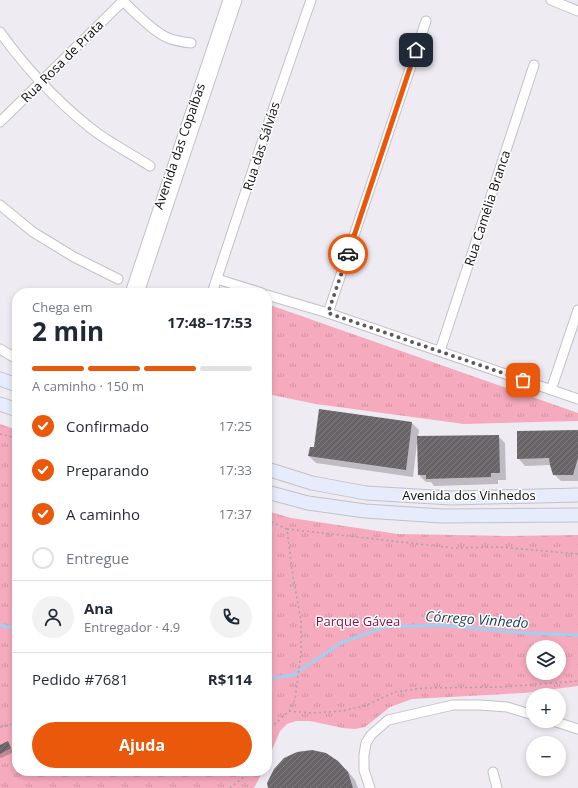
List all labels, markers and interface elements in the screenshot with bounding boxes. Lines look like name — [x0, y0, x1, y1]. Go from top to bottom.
street label: Rua Rosa de Prata — [17, 16, 107, 106]
pin — [399, 33, 433, 67]
icon: home — [405, 39, 427, 61]
street label: Avenida das Copaíbas — [149, 80, 209, 212]
street label: Rua das Sálvías — [238, 99, 284, 193]
street label: Rua Camélia Branca — [460, 148, 514, 268]
courier — [328, 234, 368, 274]
icon: car — [337, 243, 359, 265]
text: Chega em — [32, 298, 92, 316]
text: 17:48–17:53 — [167, 312, 252, 332]
text: 2 min — [32, 313, 104, 349]
pin — [506, 363, 540, 397]
icon: bag — [512, 369, 534, 391]
text: A caminho · 150 m — [32, 377, 144, 395]
icon: check — [32, 415, 54, 437]
text: Confirmado — [66, 416, 149, 436]
text: 17:25 — [219, 417, 252, 435]
icon: check — [32, 459, 54, 481]
text: Preparando — [66, 460, 149, 480]
text: 17:33 — [219, 461, 252, 479]
street label: Avenida dos Vinhedos — [402, 486, 536, 504]
icon: check — [32, 503, 54, 525]
text: A caminho — [66, 504, 140, 524]
text: 17:37 — [219, 505, 252, 523]
text: Entregue — [66, 548, 129, 568]
button: person — [32, 596, 74, 638]
button: phone — [210, 596, 252, 638]
text: Ana — [84, 598, 113, 618]
water label: Córrego Vinhedo — [425, 606, 529, 632]
park label: Parque Gávea — [316, 612, 400, 630]
text: Entregador · 4.9 — [84, 618, 180, 636]
map controls — [526, 640, 566, 776]
button: layers — [526, 640, 566, 680]
text: Pedido #7681 — [32, 669, 129, 689]
text: R$114 — [208, 669, 252, 689]
button: + — [526, 688, 566, 728]
button: Ajuda — [32, 722, 252, 768]
button: − — [526, 736, 566, 776]

